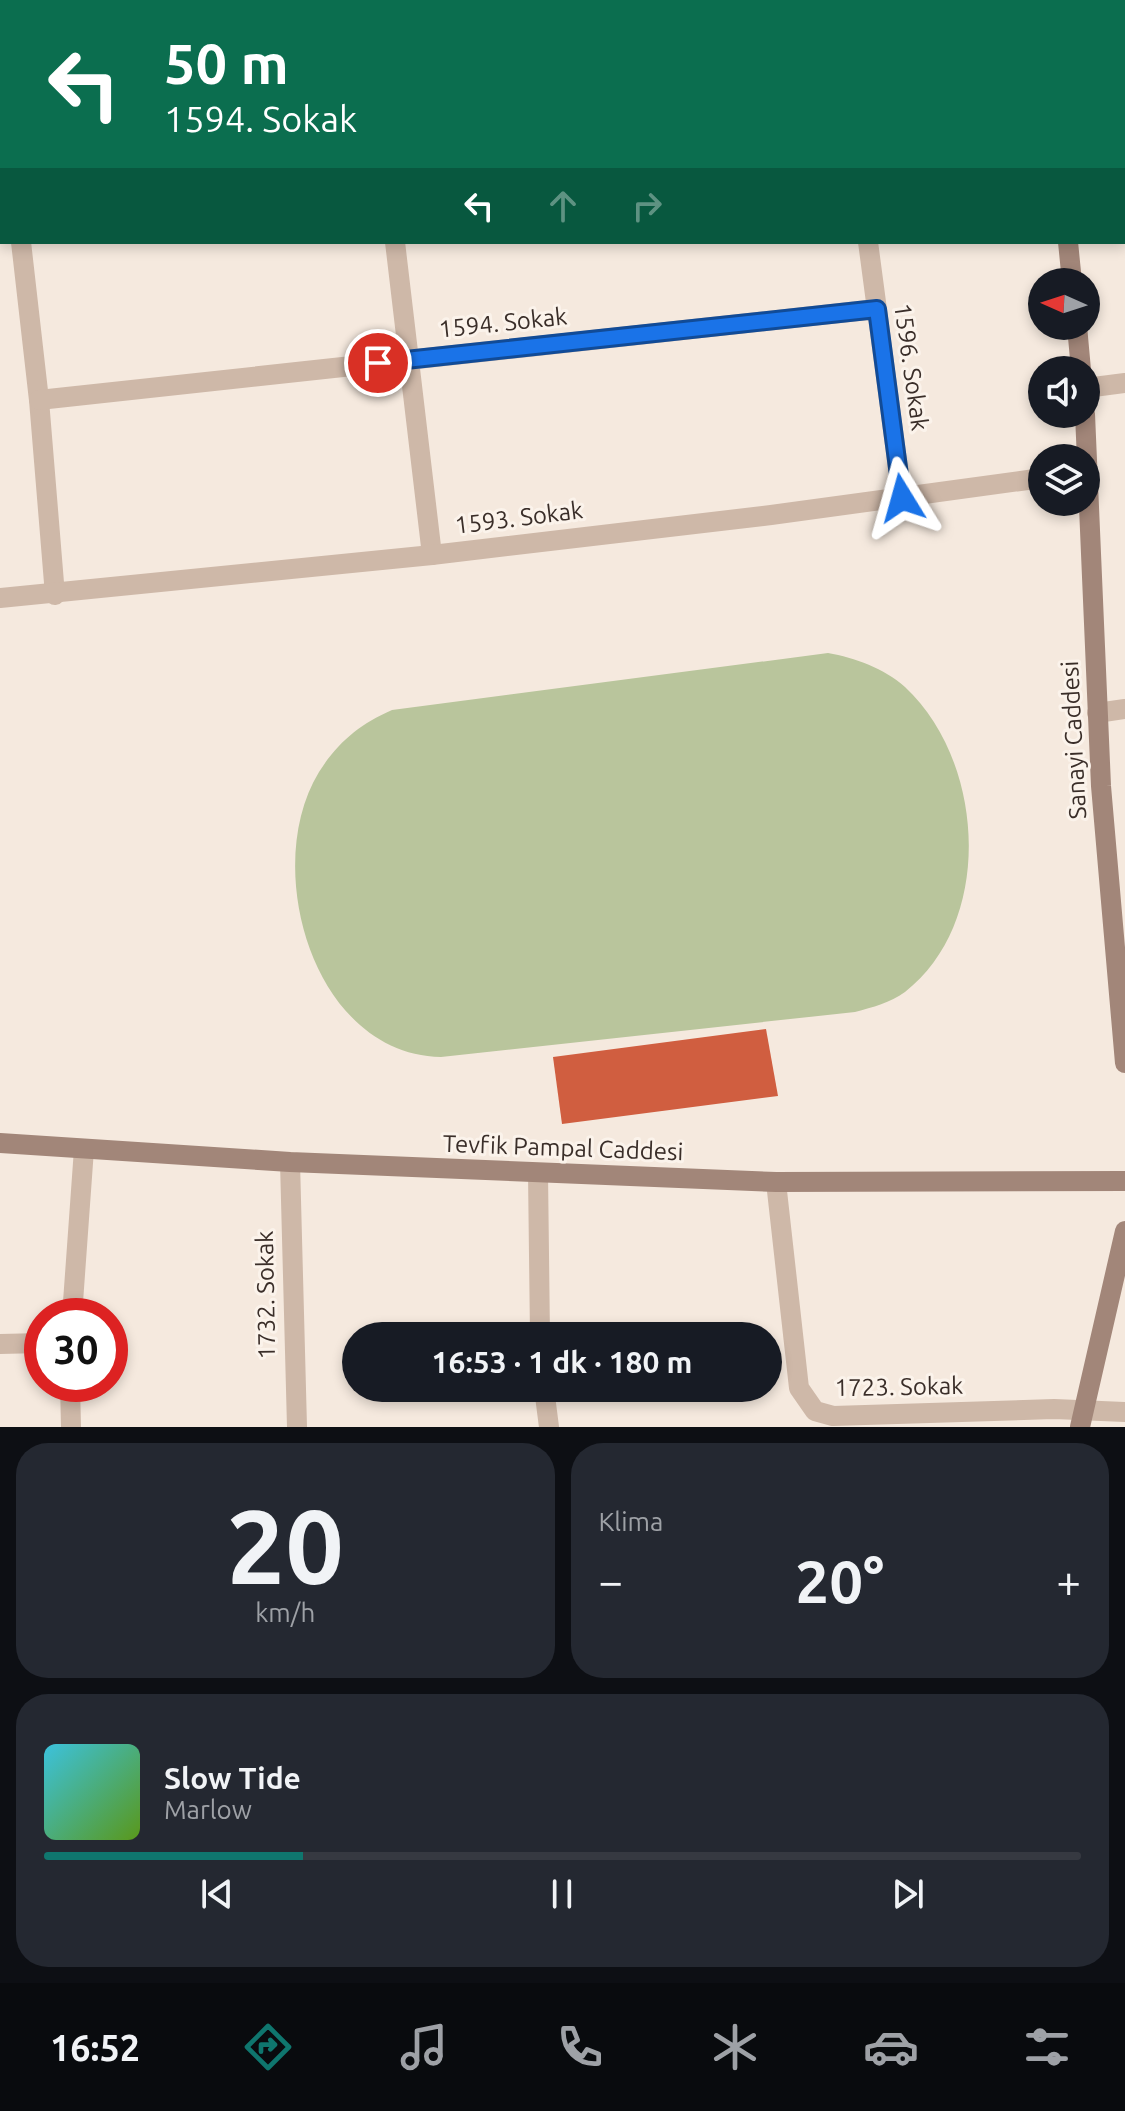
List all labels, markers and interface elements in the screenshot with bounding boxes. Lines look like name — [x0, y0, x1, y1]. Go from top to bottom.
icon: left — [32, 32, 136, 136]
text: 50 m — [164, 32, 289, 95]
text: 1594. Sokak — [164, 98, 357, 139]
icon: left — [457, 184, 501, 228]
icon: ahead — [541, 184, 585, 228]
icon: right — [625, 184, 669, 228]
north arrow — [1028, 268, 1100, 340]
map controls — [1028, 268, 1100, 516]
street label: 1596. Sokak — [889, 301, 934, 433]
street label: 1594. Sokak — [438, 302, 568, 343]
pin — [344, 329, 412, 397]
icon: arrive — [356, 341, 400, 385]
button: sound — [1028, 356, 1100, 428]
button: layers — [1028, 444, 1100, 516]
position arrow — [860, 456, 944, 540]
street label: 1593. Sokak — [453, 496, 584, 539]
street label: Sanayi Caddesi — [1056, 660, 1091, 820]
street label: Tevfik Pampal Caddesi — [442, 1130, 684, 1165]
street label: 1732. Sokak — [251, 1230, 280, 1360]
speed limit sign: 30 — [24, 1298, 128, 1402]
text: 16:53 · 1 dk · 180 m — [432, 1345, 692, 1379]
street label: 1723. Sokak — [834, 1372, 964, 1401]
text: 20 — [227, 1487, 344, 1604]
text: Klima — [599, 1507, 663, 1536]
text: 20° — [795, 1547, 884, 1614]
text: − — [599, 1556, 623, 1605]
text: + — [1056, 1556, 1081, 1605]
text: km/h — [255, 1598, 315, 1627]
text: Slow Tide — [164, 1761, 301, 1795]
text: Marlow — [164, 1795, 252, 1824]
icon: previous — [195, 1872, 239, 1916]
icon: pause — [540, 1872, 584, 1916]
icon: next — [886, 1872, 930, 1916]
icon: directions — [240, 2019, 296, 2075]
icon: music — [396, 2019, 452, 2075]
icon: phone — [552, 2019, 608, 2075]
icon: climate — [707, 2019, 763, 2075]
icon: car — [863, 2019, 919, 2075]
icon: filters — [1019, 2019, 1075, 2075]
text: 16:52 — [50, 2027, 140, 2068]

